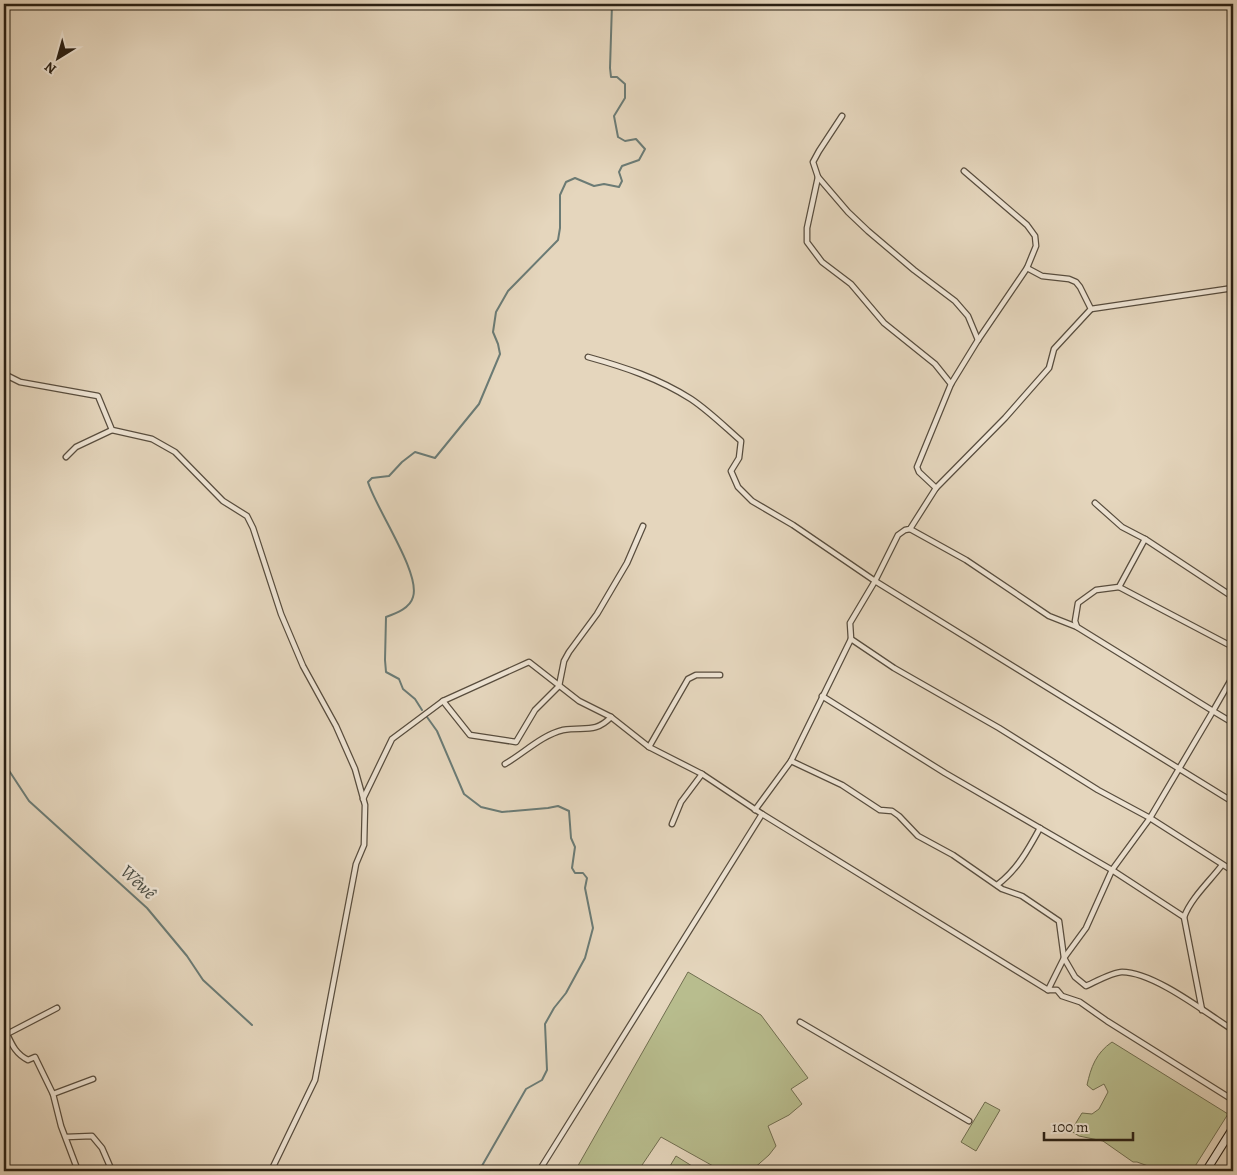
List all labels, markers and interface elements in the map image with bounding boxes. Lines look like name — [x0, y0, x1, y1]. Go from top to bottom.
north arrow — [32, 32, 82, 82]
text: N — [41, 57, 60, 79]
water label: Wêwê — [115, 859, 163, 906]
scale bar — [1044, 1110, 1133, 1142]
text: 100 m — [1052, 1117, 1089, 1137]

